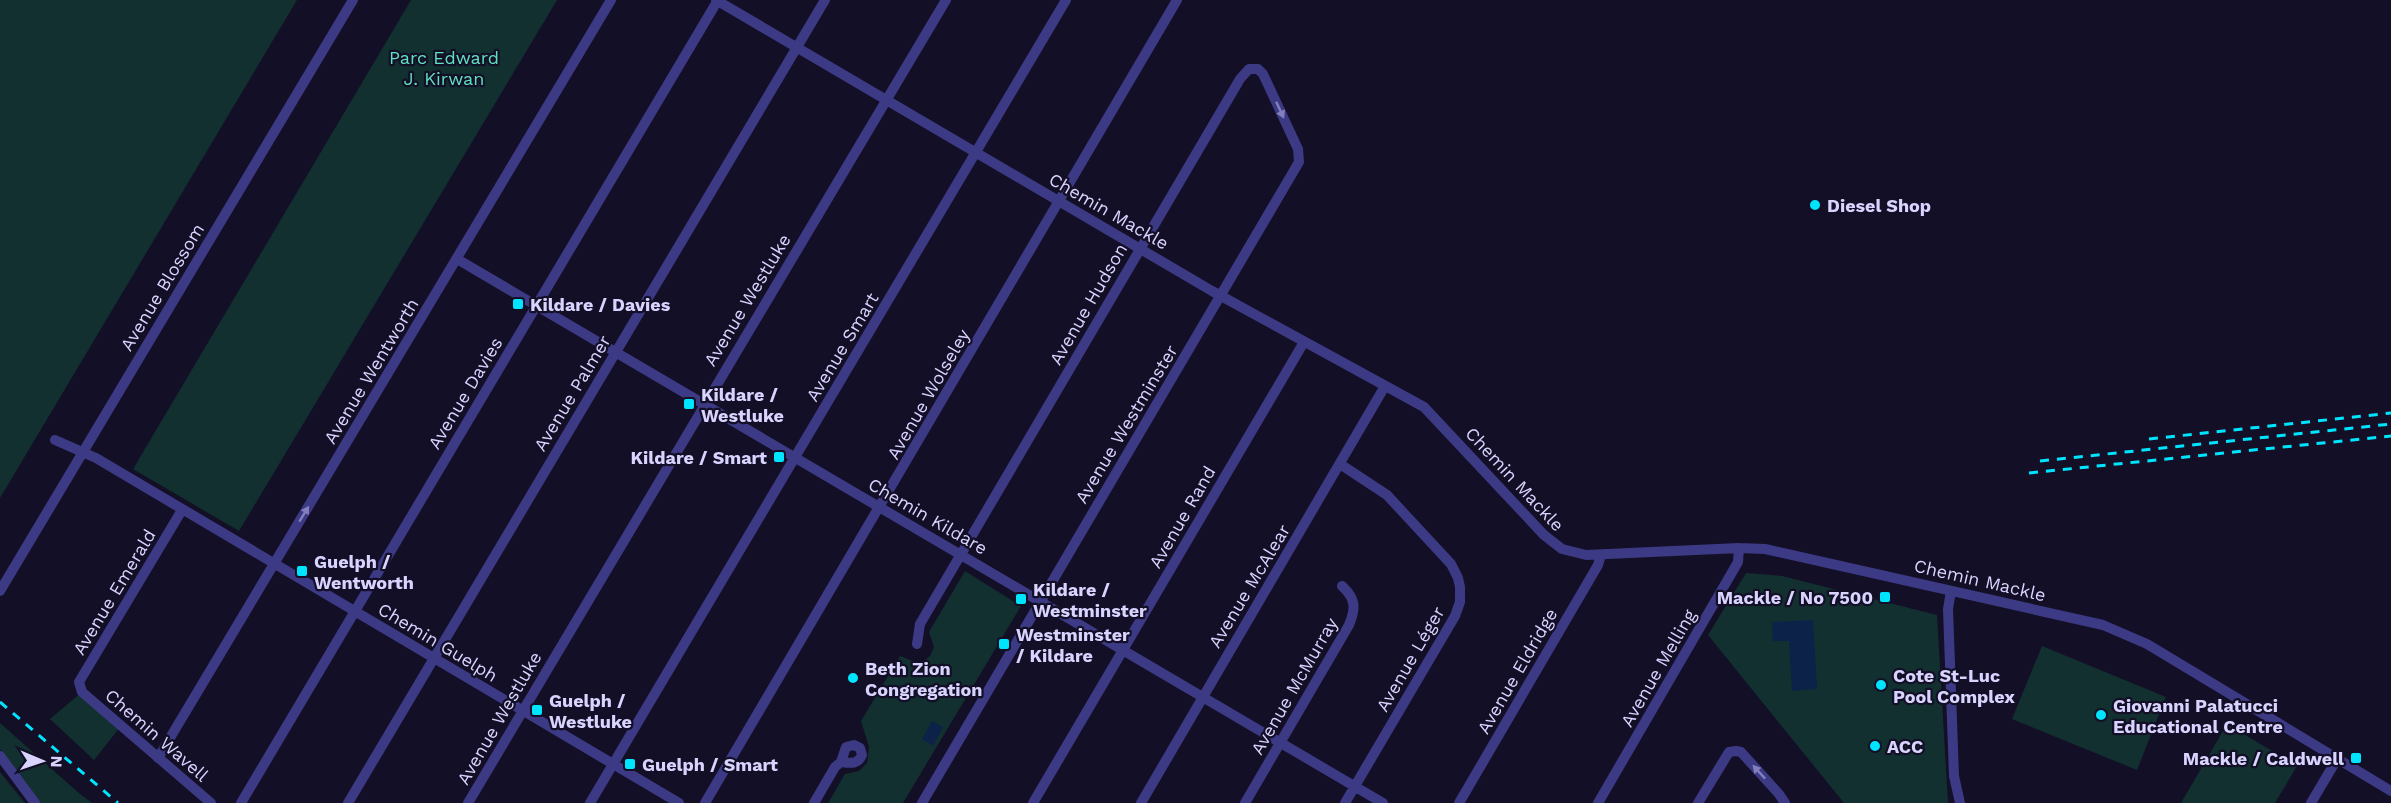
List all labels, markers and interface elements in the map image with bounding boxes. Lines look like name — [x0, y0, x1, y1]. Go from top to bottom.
park label: Parc Edward J. Kirwan — [389, 47, 499, 89]
one-way arrow — [1275, 102, 1284, 119]
street label: Chemin Mackle — [1045, 168, 1173, 254]
place label: Diesel Shop — [1827, 195, 1931, 216]
marker: Diesel Shop — [1808, 198, 1822, 212]
street label: Avenue Blossom — [116, 220, 208, 354]
street label: Avenue Westluke — [699, 230, 795, 370]
street label: Avenue Hudson — [1045, 240, 1131, 368]
street label: Avenue Smart — [801, 289, 883, 405]
street label: Avenue Wentworth — [319, 294, 423, 448]
place label: Kildare / Davies — [530, 294, 671, 315]
marker: Kildare / Davies — [511, 297, 525, 311]
street label: Avenue Wolseley — [882, 324, 974, 463]
street label: Avenue Palmer — [529, 331, 615, 455]
street label: Avenue Davies — [423, 333, 507, 453]
street label: Avenue Westminster — [1070, 341, 1182, 507]
place label: Kildare / Westluke — [701, 384, 784, 426]
marker: Kildare / Westluke — [682, 397, 696, 411]
street label: Chemin Mackle — [1461, 423, 1569, 535]
place label: Kildare / Smart — [631, 447, 767, 468]
marker: Kildare / Smart — [772, 450, 786, 464]
street label: Avenue Rand — [1144, 462, 1220, 572]
street label: Chemin Kildare — [865, 473, 991, 559]
one-way arrow — [299, 506, 310, 522]
street label: Avenue McAlear — [1204, 520, 1294, 652]
street label: Avenue Emerald — [68, 525, 160, 659]
place label: Guelph / Wentworth — [314, 551, 414, 593]
street label: Chemin Mackle — [1912, 555, 2048, 605]
marker: Guelph / Wentworth — [295, 564, 309, 578]
place label: Kildare / Westminster — [1033, 579, 1147, 621]
place label: Mackle / No 7500 — [1717, 587, 1873, 608]
marker: Mackle / No 7500 — [1878, 590, 1892, 604]
marker: Kildare / Westminster — [1014, 592, 1028, 606]
street label: Chemin Guelph — [374, 598, 502, 686]
street label: Avenue Léger — [1371, 603, 1449, 715]
street label: Avenue Eldridge — [1473, 604, 1561, 738]
street label: Avenue Melling — [1616, 605, 1700, 730]
street label: Avenue McMurray — [1246, 613, 1342, 758]
place label: Westminster / Kildare — [1016, 624, 1130, 666]
marker: Westminster / Kildare — [997, 637, 1011, 651]
street label: Avenue Westluke — [452, 648, 546, 788]
place label: Beth Zion Congregation — [865, 658, 983, 700]
place label: Cote St-Luc Pool Complex — [1893, 665, 2015, 707]
marker: Beth Zion Congregation — [846, 671, 860, 685]
marker: Cote St-Luc Pool Complex — [1874, 678, 1888, 692]
street label: Chemin Wavell — [101, 684, 213, 786]
place label: Guelph / Westluke — [549, 690, 632, 732]
place label: Giovanni Palatucci Educational Centre — [2113, 695, 2283, 737]
marker: Guelph / Westluke — [530, 703, 544, 717]
marker: Giovanni Palatucci Educational Centre — [2094, 708, 2108, 722]
north arrow — [12, 731, 72, 791]
place label: ACC — [1887, 736, 1923, 757]
marker: ACC — [1868, 739, 1882, 753]
place label: Mackle / Caldwell — [2183, 748, 2344, 769]
marker: Mackle / Caldwell — [2349, 751, 2363, 765]
place label: Guelph / Smart — [642, 754, 778, 775]
text: N — [47, 755, 66, 768]
marker: Guelph / Smart — [623, 757, 637, 771]
one-way arrow — [1752, 765, 1766, 780]

